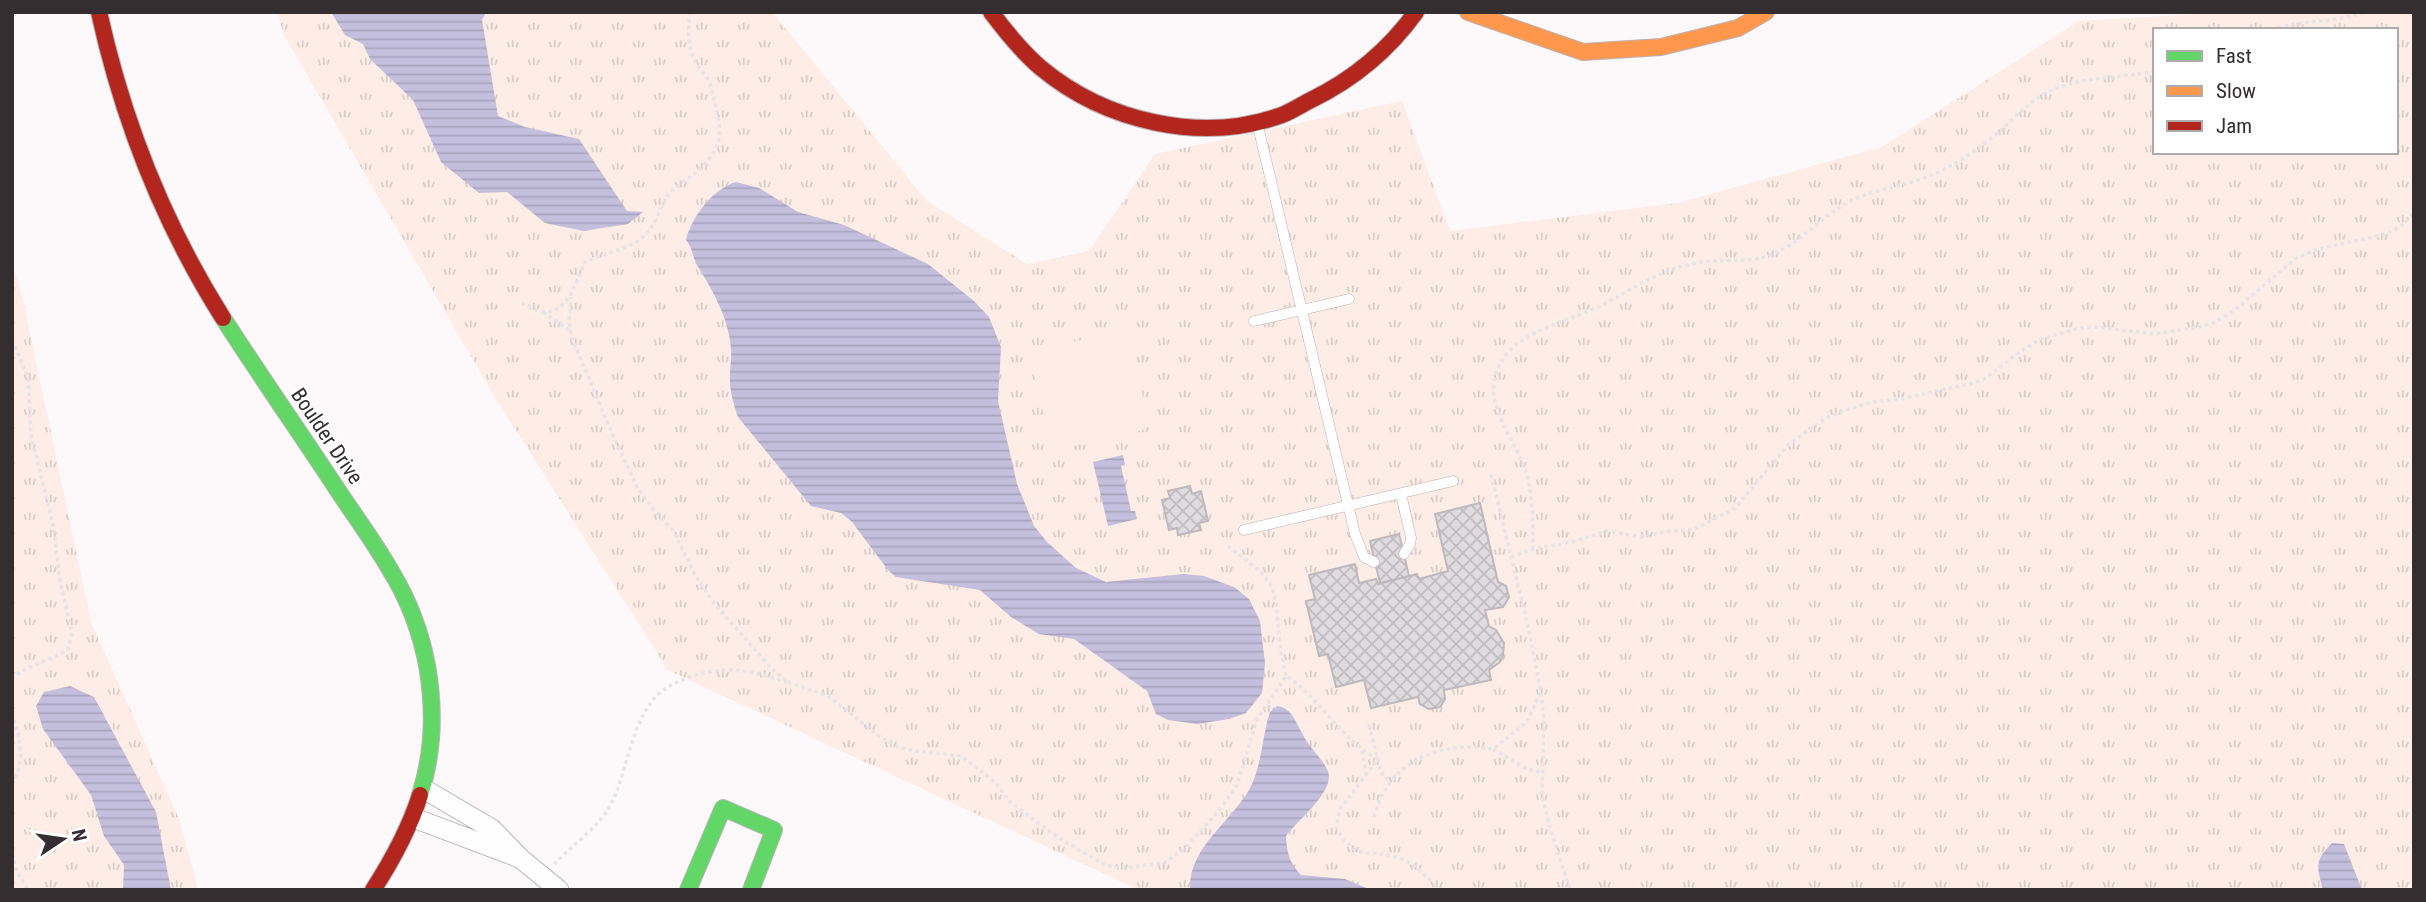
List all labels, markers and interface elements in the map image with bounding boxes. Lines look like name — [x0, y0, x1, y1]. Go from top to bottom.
legend — [2153, 28, 2398, 154]
text: Fast — [2216, 44, 2252, 68]
text: Slow — [2216, 79, 2256, 103]
text: Jam — [2216, 114, 2252, 138]
street label: Boulder Drive — [286, 384, 368, 489]
north arrow — [28, 804, 98, 874]
text: N — [67, 827, 92, 844]

